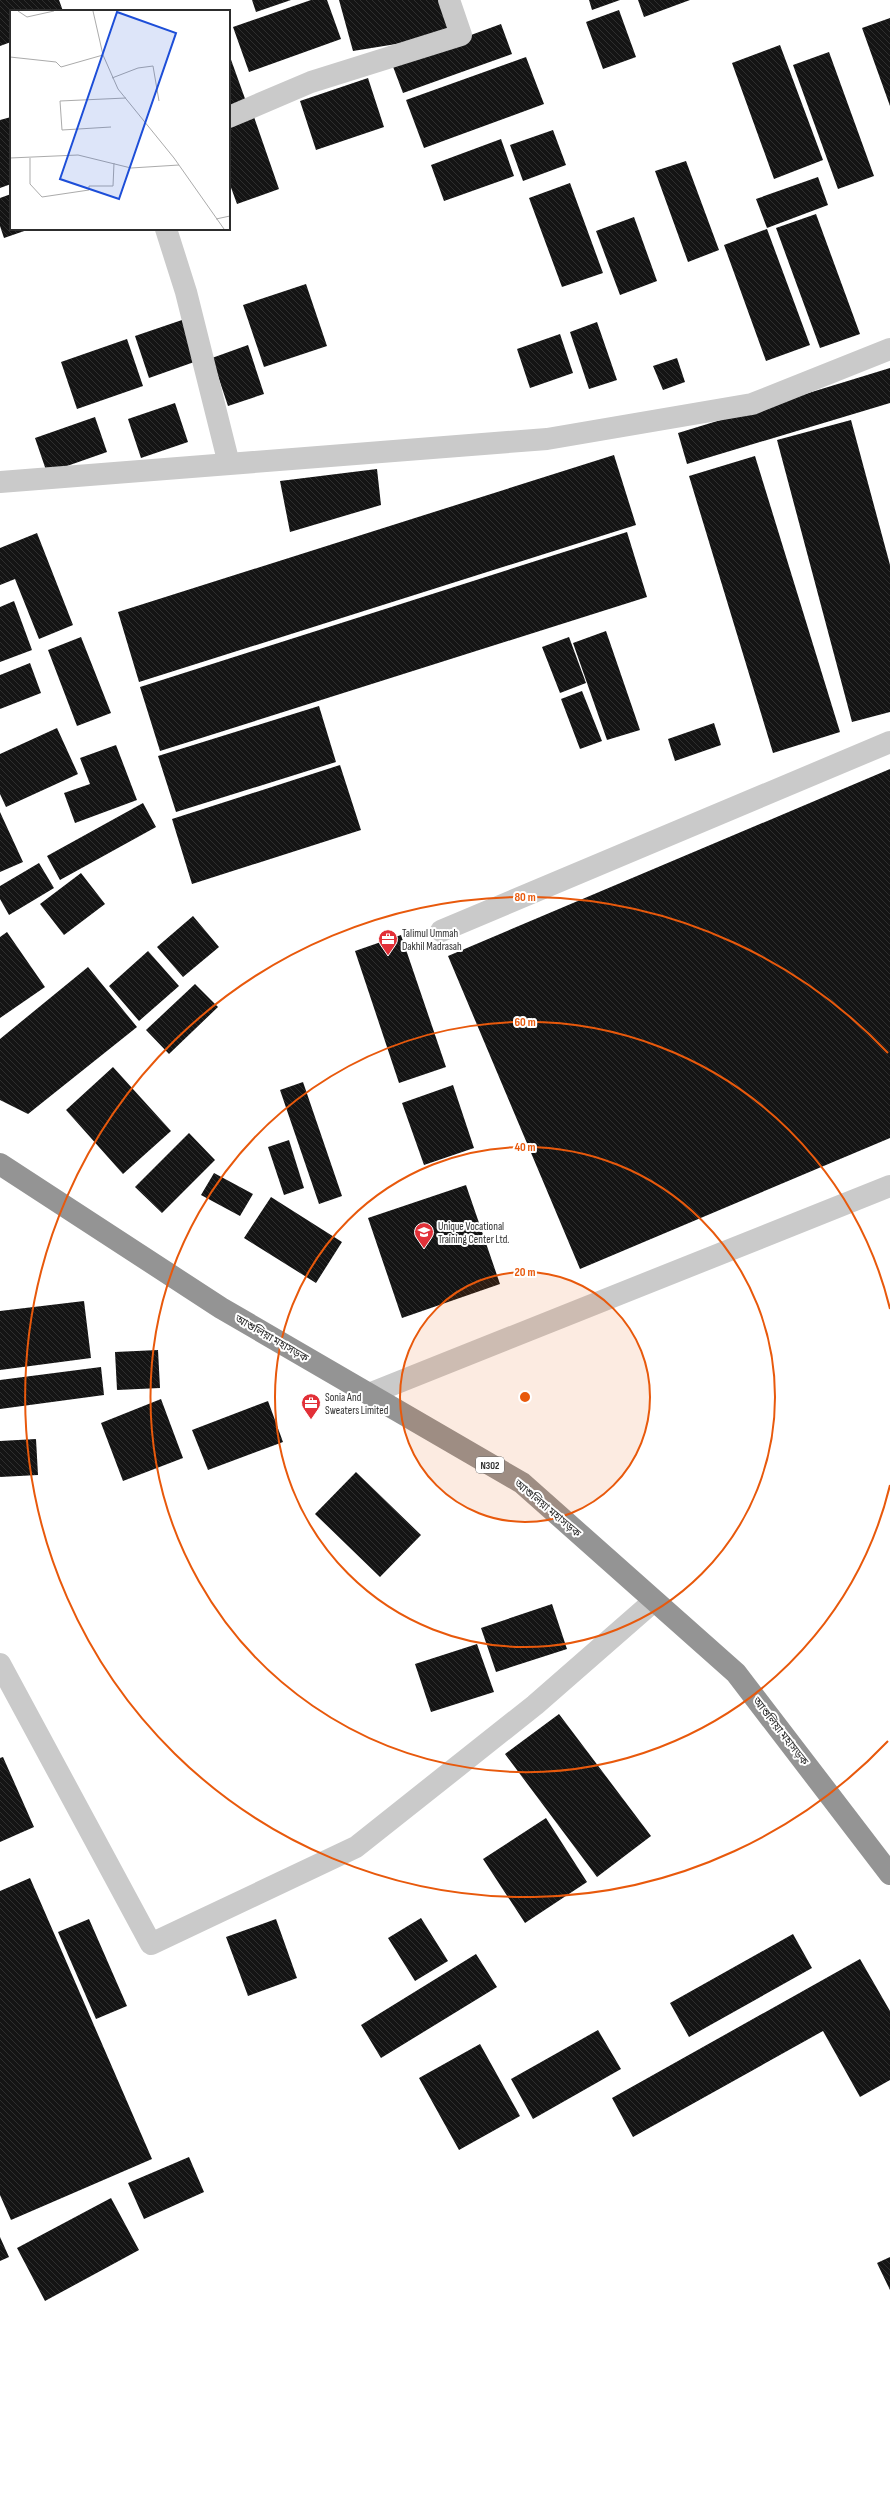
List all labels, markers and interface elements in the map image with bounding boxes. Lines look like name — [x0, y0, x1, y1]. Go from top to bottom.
inset map — [10, 10, 230, 230]
text: 80 m — [514, 890, 536, 905]
place label: Talimul Ummah Dakhil Madrasah — [402, 927, 462, 953]
office icon: Talimul Ummah Dakhil Madrasah — [377, 928, 399, 956]
text: 60 m — [514, 1015, 536, 1030]
text: 40 m — [514, 1140, 536, 1155]
place label: Unique Vocational Training Center Ltd. — [438, 1220, 509, 1246]
school or university icon: Unique Vocational Training Center Ltd. — [413, 1221, 435, 1249]
text: 20 m — [515, 1265, 535, 1280]
street label: আশুলিয়া মহাসড়ক — [232, 1312, 311, 1365]
centre of rings — [518, 1390, 532, 1404]
place label: Sonia And Sweaters Limited — [325, 1391, 389, 1417]
office icon: Sonia And Sweaters Limited — [300, 1392, 322, 1420]
road number: N302 — [476, 1457, 504, 1473]
street label: আশুলিয়া মহাসড়ক — [511, 1476, 584, 1540]
street label: আশুলিয়া মহাসড়ক — [749, 1694, 811, 1768]

